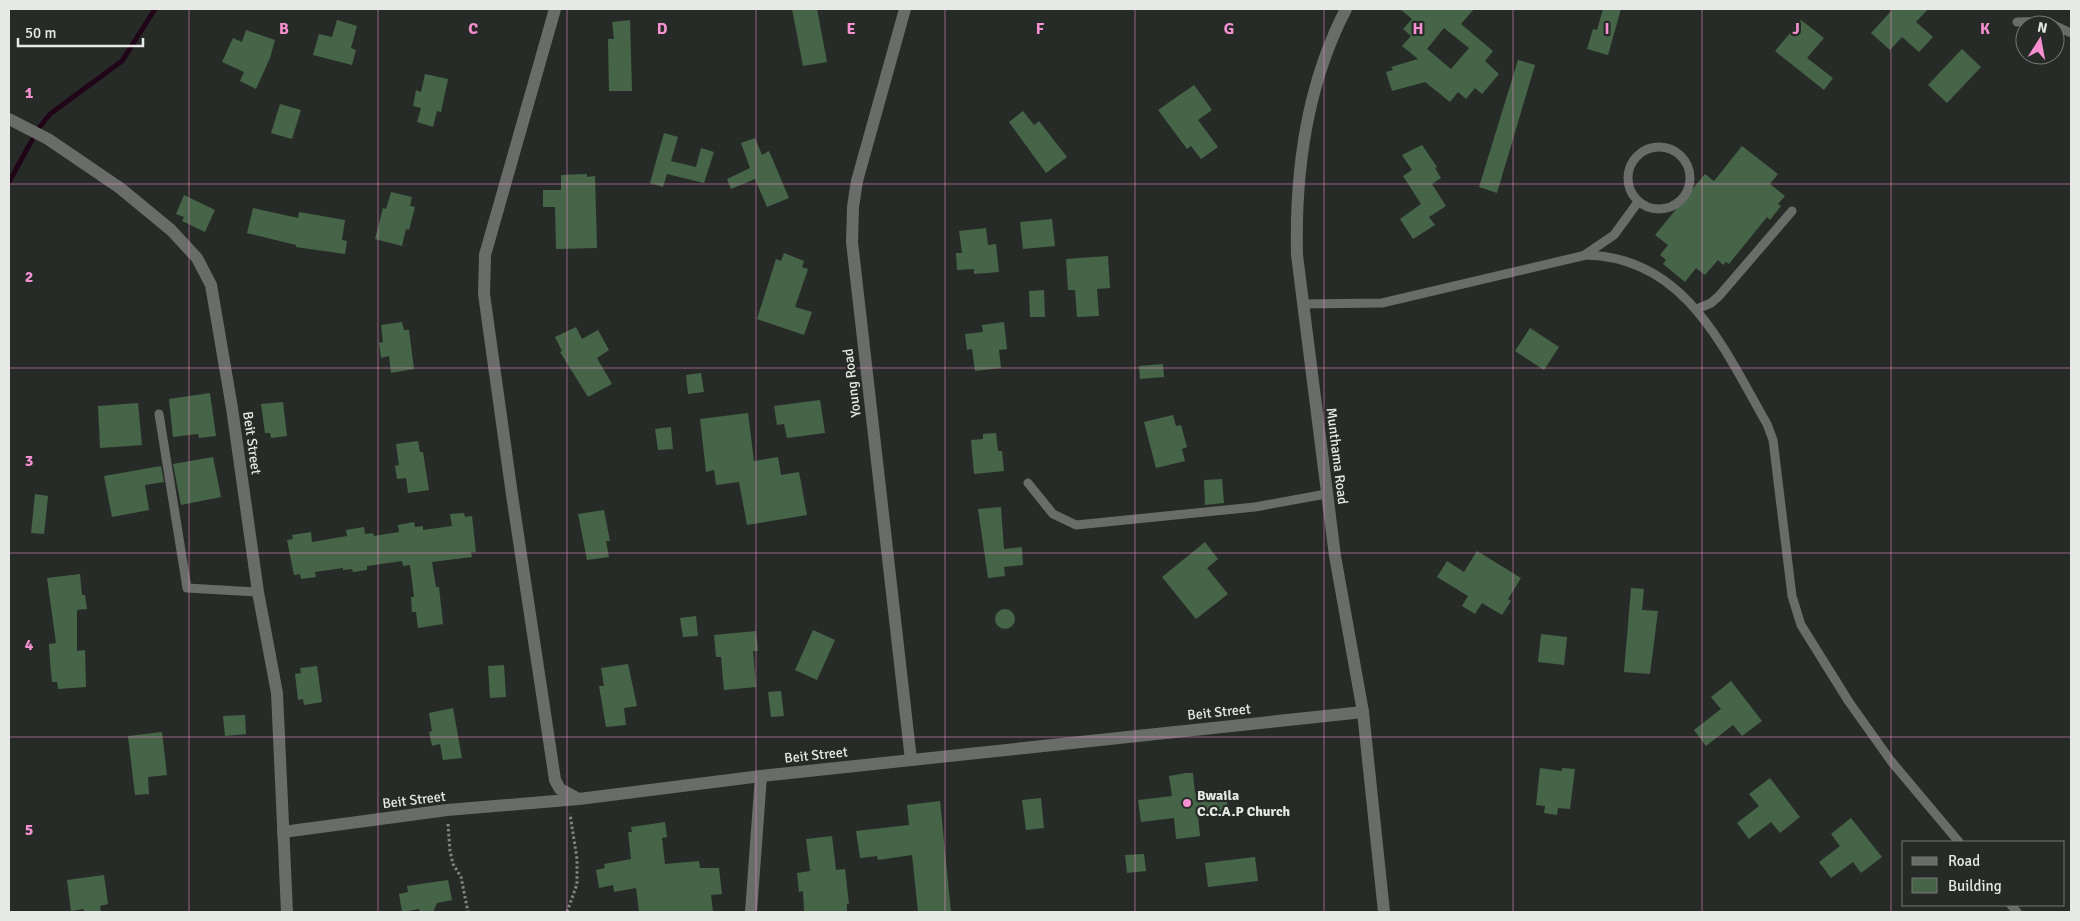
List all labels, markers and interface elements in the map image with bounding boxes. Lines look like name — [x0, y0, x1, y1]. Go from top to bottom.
scale bar — [18, 15, 142, 47]
north arrow — [2015, 15, 2065, 65]
text: N — [2036, 18, 2049, 37]
text: B — [279, 19, 289, 39]
text: C — [468, 19, 478, 39]
text: D — [657, 19, 668, 39]
text: E — [846, 19, 856, 39]
text: F — [1036, 19, 1045, 39]
text: G — [1224, 19, 1234, 39]
text: H — [1413, 19, 1423, 39]
text: I — [1604, 19, 1610, 39]
text: J — [1792, 19, 1800, 39]
text: K — [1980, 19, 1990, 39]
text: 50 m — [25, 24, 56, 42]
text: 1 — [25, 83, 34, 103]
text: 2 — [25, 267, 33, 287]
street label: Young Road — [839, 348, 865, 418]
street label: Munthama Road — [1323, 407, 1351, 505]
street label: Beit Street — [239, 410, 265, 476]
text: 3 — [25, 451, 33, 471]
text: 4 — [25, 635, 34, 655]
street label: Beit Street — [1186, 700, 1252, 724]
street label: Beit Street — [783, 743, 849, 767]
place label: Bwaila C.C.A.P Church — [1197, 787, 1291, 820]
street label: Beit Street — [381, 788, 447, 812]
marker: Bwaila C.C.A.P Church — [1181, 797, 1193, 809]
text: 5 — [25, 820, 33, 840]
legend — [1902, 841, 2065, 906]
text: Road — [1948, 852, 1980, 870]
text: Building — [1948, 877, 2002, 895]

